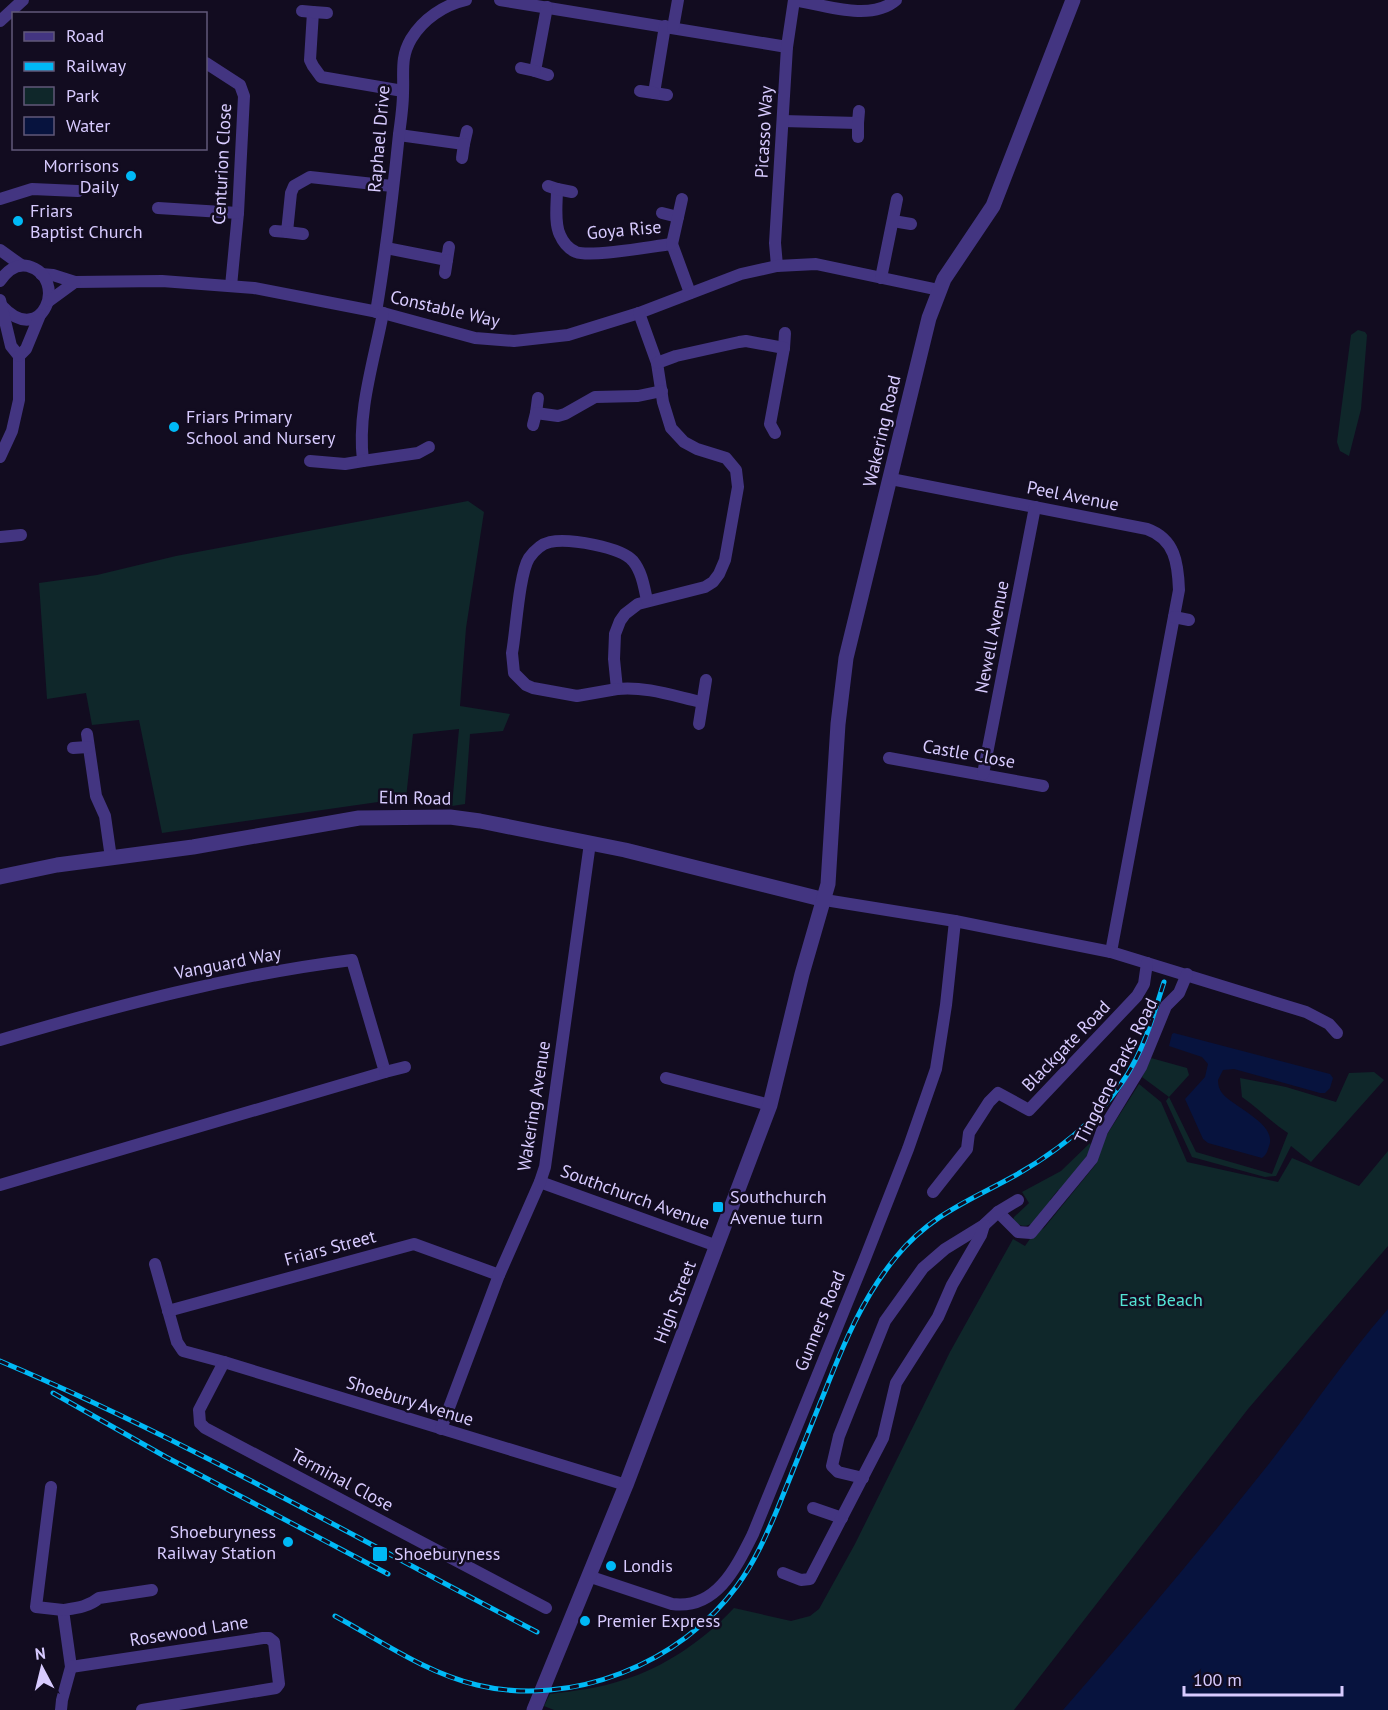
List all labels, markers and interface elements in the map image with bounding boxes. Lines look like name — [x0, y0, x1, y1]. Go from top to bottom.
legend — [12, 12, 207, 150]
text: Road — [66, 24, 104, 47]
text: Railway — [66, 54, 127, 77]
text: Park — [66, 84, 99, 107]
street label: Raphael Drive — [362, 84, 395, 194]
street label: Picasso Way — [750, 84, 777, 179]
street label: Centurion Close — [207, 103, 236, 225]
text: Water — [66, 114, 110, 137]
place label: Morrisons Daily — [43, 154, 120, 198]
marker: Morrisons Daily — [124, 169, 138, 183]
place label: Friars Baptist Church — [30, 199, 143, 243]
marker: Friars Baptist Church — [11, 214, 25, 228]
street label: Goya Rise — [586, 215, 662, 244]
street label: Constable Way — [388, 285, 503, 332]
street label: Wakering Road — [857, 373, 906, 489]
place label: Friars Primary School and Nursery — [186, 405, 336, 449]
marker: Friars Primary School and Nursery — [167, 420, 181, 434]
street label: Peel Avenue — [1025, 475, 1121, 516]
street label: Newell Avenue — [969, 579, 1014, 695]
street label: Castle Close — [921, 734, 1017, 773]
street label: Elm Road — [379, 785, 451, 810]
street label: Vanguard Way — [172, 941, 284, 984]
street label: Tingdene Parks Road — [1069, 994, 1162, 1148]
street label: Blackgate Road — [1016, 995, 1115, 1096]
street label: Wakering Avenue — [512, 1039, 555, 1173]
street label: Southchurch Avenue — [557, 1159, 713, 1234]
place label: Southchurch Avenue turn — [730, 1185, 827, 1229]
marker: Southchurch Avenue turn — [711, 1200, 725, 1214]
street label: Friars Street — [282, 1224, 378, 1271]
street label: High Street — [648, 1257, 701, 1347]
street label: Gunners Road — [789, 1267, 850, 1374]
park label: East Beach — [1119, 1288, 1203, 1311]
street label: Shoebury Avenue — [344, 1370, 477, 1431]
street label: Terminal Close — [287, 1443, 398, 1516]
place label: Shoeburyness Railway Station — [157, 1520, 276, 1564]
marker: Shoeburyness Railway Station — [281, 1535, 295, 1549]
place label: Shoeburyness — [394, 1542, 500, 1565]
marker: Shoeburyness — [371, 1545, 389, 1563]
place label: Londis — [623, 1554, 673, 1577]
marker: Londis — [604, 1559, 618, 1573]
place label: Premier Express — [597, 1609, 720, 1632]
street label: Rosewood Lane — [128, 1610, 250, 1651]
marker: Premier Express — [578, 1614, 592, 1628]
north arrow — [12, 1638, 72, 1698]
text: N — [34, 1643, 47, 1664]
scale bar — [1184, 1659, 1342, 1697]
text: 100 m — [1193, 1668, 1242, 1691]

